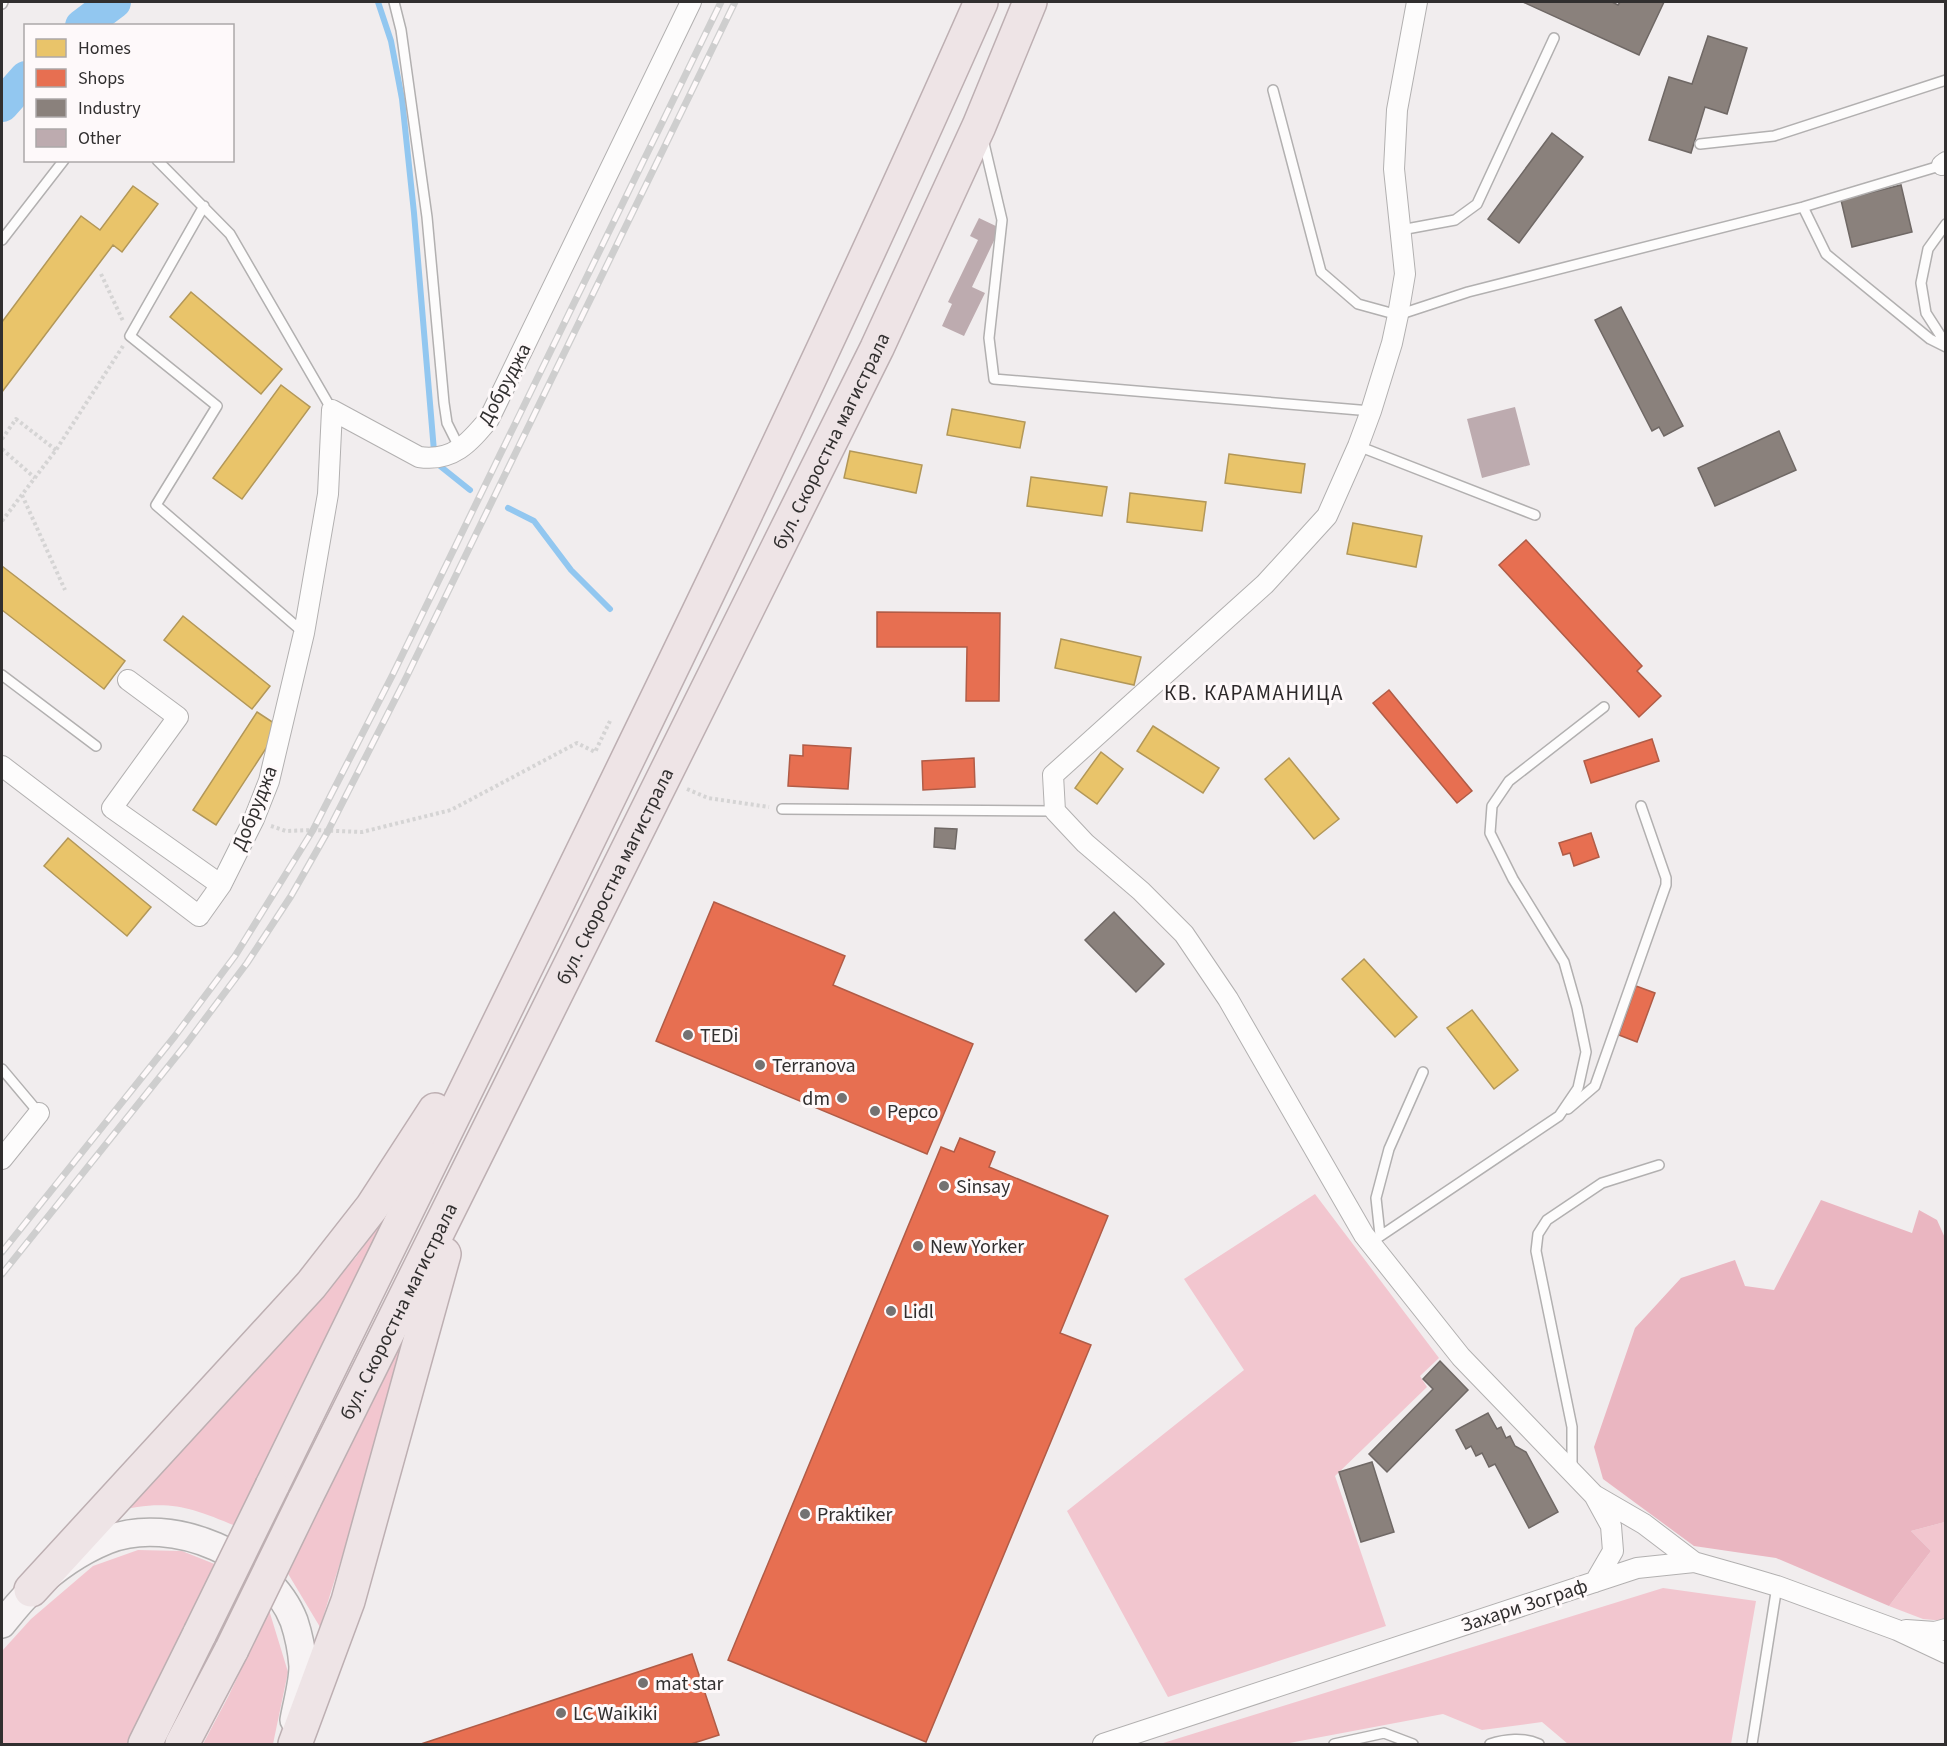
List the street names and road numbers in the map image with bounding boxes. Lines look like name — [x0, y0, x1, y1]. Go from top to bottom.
street label: бул. Скоростна магистрала — [766, 328, 897, 554]
street label: Добруджа — [472, 338, 538, 430]
street label: Добруджа — [225, 762, 285, 855]
street label: бул. Скоростна магистрала — [550, 763, 681, 990]
street label: бул. Скоростна магистрала — [334, 1198, 465, 1425]
street label: Захари Зограф — [1457, 1572, 1591, 1640]

